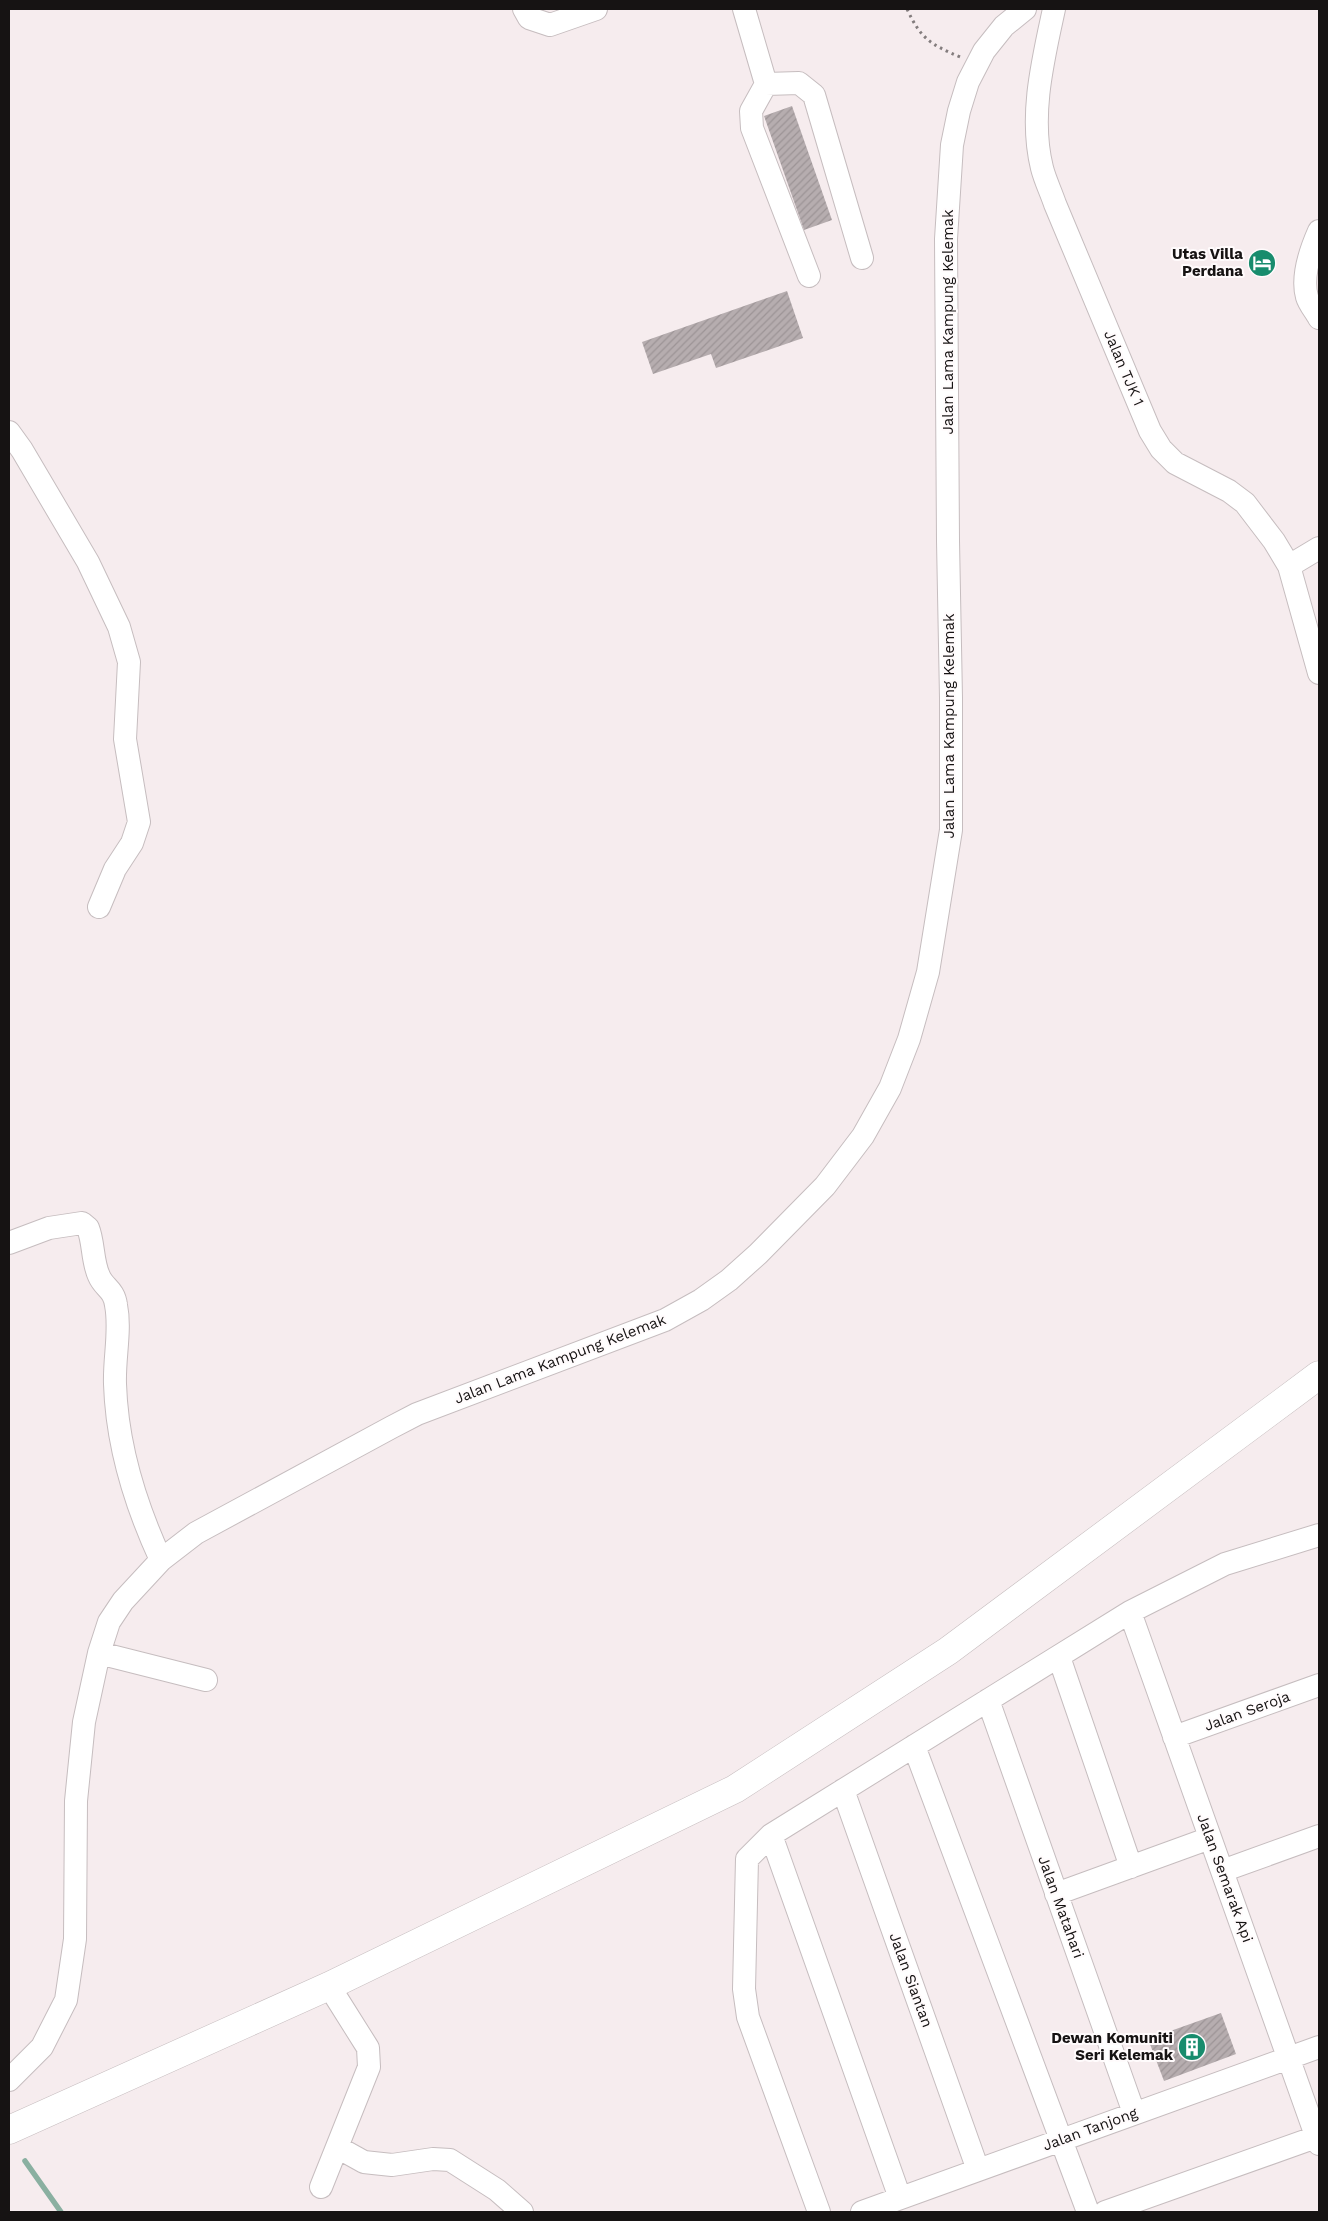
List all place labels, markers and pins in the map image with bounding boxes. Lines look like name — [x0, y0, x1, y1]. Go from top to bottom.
place label: Utas Villa Perdana — [1172, 245, 1243, 280]
hotel icon: Utas Villa Perdana — [1247, 248, 1277, 278]
place label: Dewan Komuniti Seri Kelemak — [1051, 2029, 1174, 2064]
building icon: Dewan Komuniti Seri Kelemak — [1177, 2032, 1207, 2062]

